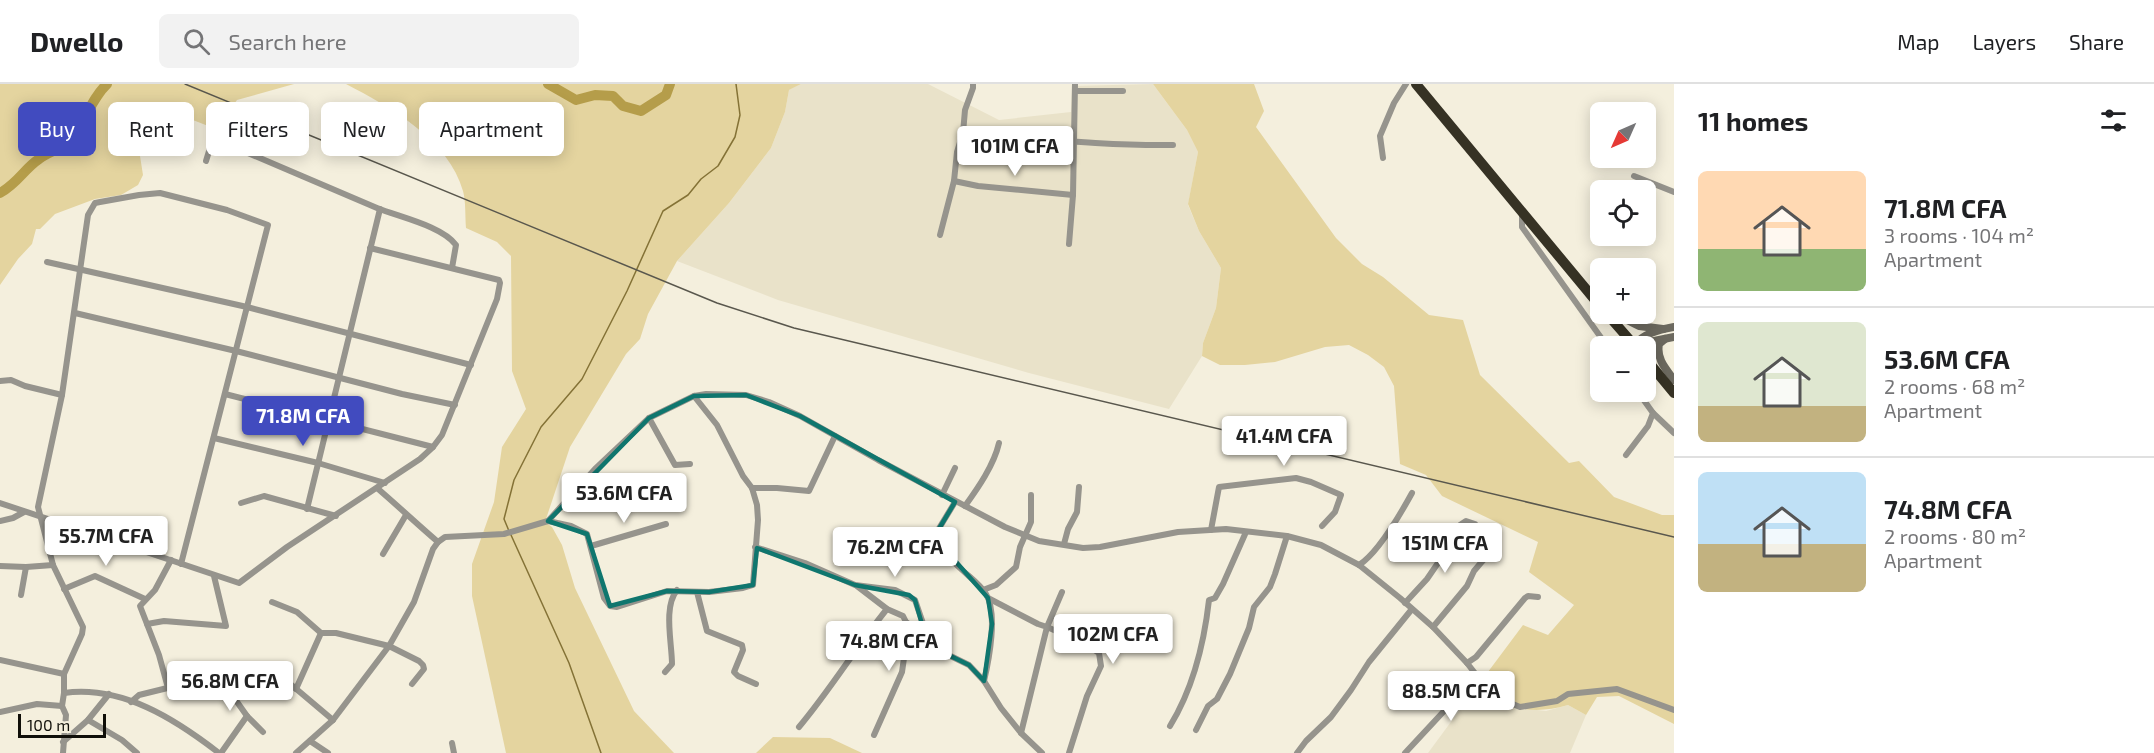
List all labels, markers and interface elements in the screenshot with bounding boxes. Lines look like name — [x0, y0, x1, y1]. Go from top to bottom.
search box — [159, 14, 579, 68]
text: Dwello — [30, 24, 123, 58]
icon: search — [180, 25, 213, 58]
text: Search here — [228, 28, 347, 54]
text: Map — [1897, 29, 1939, 54]
text: Layers — [1972, 29, 2036, 54]
text: Share — [2069, 29, 2124, 54]
chip: Buy — [18, 102, 96, 156]
chip: Rent — [108, 102, 194, 156]
chip: Filters — [206, 102, 309, 156]
chip: New — [321, 102, 407, 156]
chip: Apartment — [419, 102, 564, 156]
north arrow — [1590, 102, 1656, 168]
map controls — [1590, 102, 1656, 402]
icon: filters — [2097, 104, 2130, 137]
text: 11 homes — [1698, 105, 1808, 136]
pin: 101M CFA — [953, 126, 1077, 177]
text: 101M CFA — [971, 133, 1059, 157]
button: locate — [1590, 180, 1656, 246]
text: 71.8M CFA — [1884, 192, 2006, 223]
icon: home — [1746, 195, 1818, 267]
text: 3 rooms · 104 m² — [1884, 223, 2034, 247]
text: Apartment — [1884, 247, 1982, 271]
button: + — [1590, 258, 1656, 324]
button: − — [1590, 336, 1656, 402]
text: 53.6M CFA — [1884, 343, 2010, 374]
icon: home — [1746, 346, 1818, 418]
text: 2 rooms · 68 m² — [1884, 374, 2025, 398]
pin: 71.8M CFA — [234, 396, 372, 447]
text: Apartment — [1884, 398, 1982, 422]
text: 71.8M CFA — [256, 403, 350, 427]
pin: 41.4M CFA — [1215, 416, 1353, 467]
text: 41.4M CFA — [1236, 423, 1332, 447]
pin: 53.6M CFA — [555, 473, 693, 524]
text: 53.6M CFA — [576, 480, 672, 504]
text: 74.8M CFA — [1884, 493, 2012, 524]
icon: home — [1746, 496, 1818, 568]
pin: 55.7M CFA — [37, 516, 175, 567]
text: 55.7M CFA — [59, 523, 153, 547]
pin: 151M CFA — [1383, 523, 1507, 574]
text: 2 rooms · 80 m² — [1884, 524, 2026, 548]
pin: 76.2M CFA — [826, 527, 964, 578]
text: 151M CFA — [1402, 530, 1488, 554]
text: 76.2M CFA — [847, 534, 943, 558]
text: Apartment — [1884, 548, 1982, 572]
pin: 102M CFA — [1051, 614, 1175, 665]
pin: 74.8M CFA — [820, 621, 958, 672]
text: 102M CFA — [1068, 621, 1158, 645]
text: 74.8M CFA — [840, 628, 938, 652]
pin: 56.8M CFA — [161, 661, 299, 712]
text: 56.8M CFA — [181, 668, 279, 692]
pin: 88.5M CFA — [1382, 671, 1520, 722]
text: 88.5M CFA — [1402, 678, 1500, 702]
scale bar — [18, 711, 106, 738]
text: 100 m — [27, 715, 70, 734]

